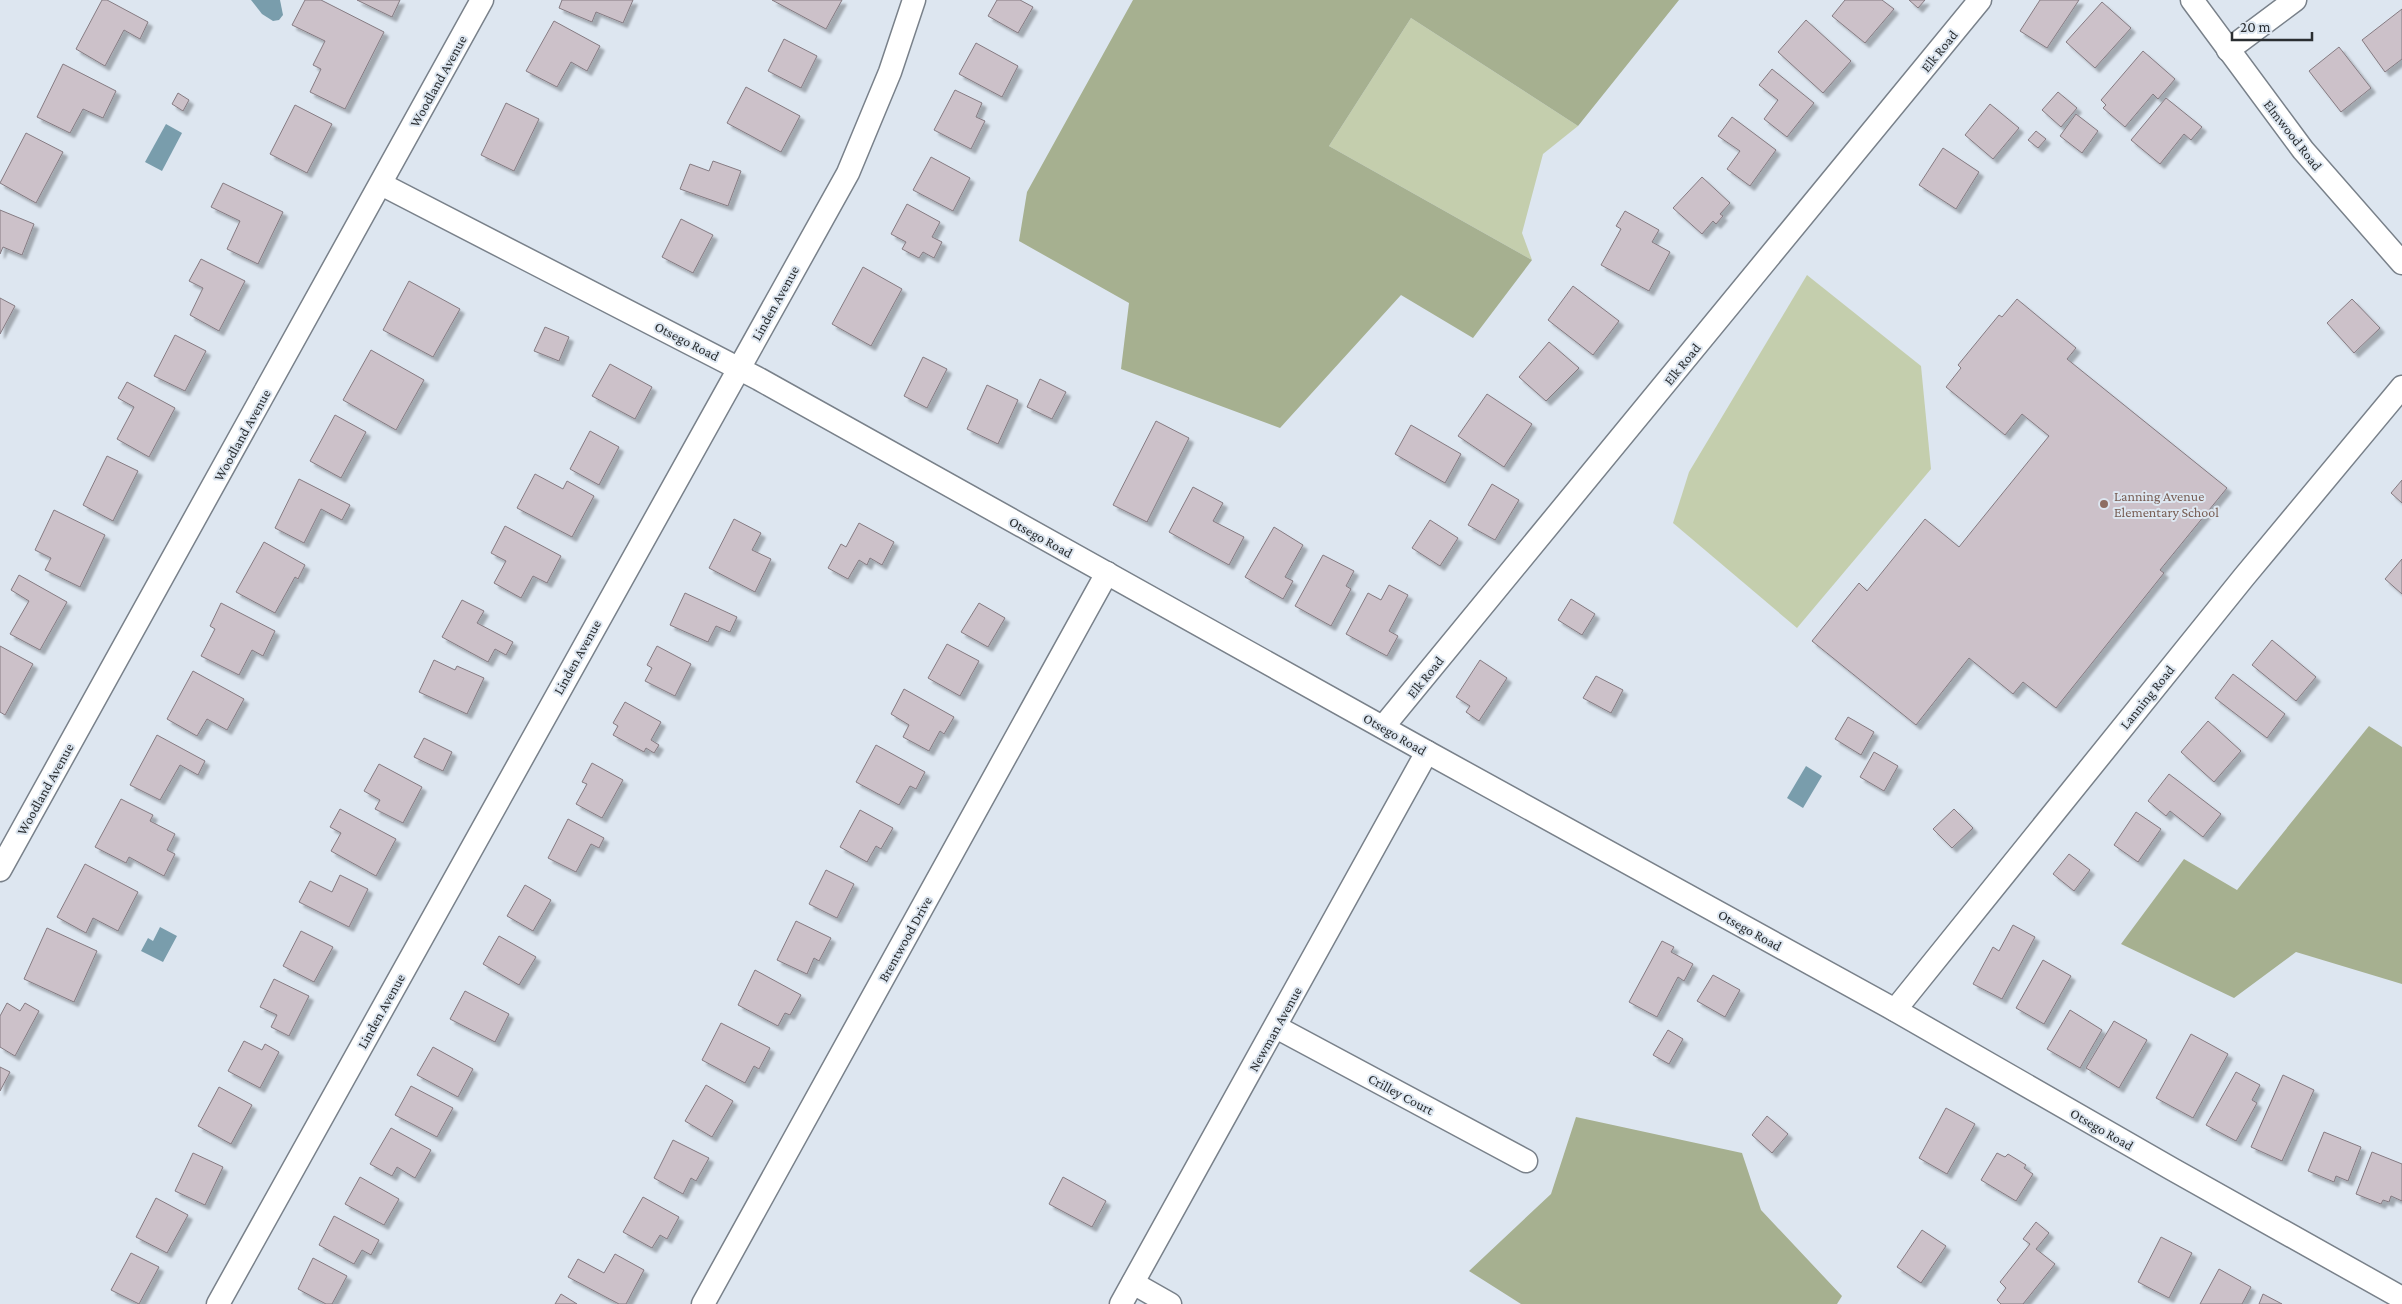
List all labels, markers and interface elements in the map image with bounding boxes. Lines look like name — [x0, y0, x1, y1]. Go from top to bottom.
scale bar — [2232, 10, 2312, 42]
text: 20 m — [2240, 19, 2271, 35]
street label: Elk Road — [1917, 26, 1961, 75]
street label: Woodland Avenue — [406, 32, 470, 130]
street label: Elmwood Road — [2261, 97, 2326, 174]
street label: Linden Avenue — [748, 263, 802, 343]
street label: Otsego Road — [652, 318, 722, 364]
street label: Elk Road — [1660, 339, 1704, 388]
street label: Woodland Avenue — [210, 386, 274, 484]
place label: Lanning Avenue Elementary School — [2114, 488, 2219, 520]
marker: Lanning Avenue Elementary School — [2098, 498, 2110, 510]
street label: Otsego Road — [1006, 513, 1076, 561]
street label: Linden Avenue — [550, 617, 604, 697]
street label: Elk Road — [1403, 652, 1447, 701]
street label: Lanning Road — [2116, 661, 2178, 732]
street label: Otsego Road — [1361, 710, 1430, 759]
street label: Woodland Avenue — [13, 740, 77, 838]
street label: Brentwood Drive — [875, 894, 935, 984]
street label: Otsego Road — [1715, 906, 1785, 954]
street label: Linden Avenue — [354, 971, 408, 1051]
street label: Newman Avenue — [1245, 984, 1305, 1074]
street label: Crilley Court — [1366, 1070, 1437, 1118]
street label: Otsego Road — [2068, 1105, 2137, 1154]

